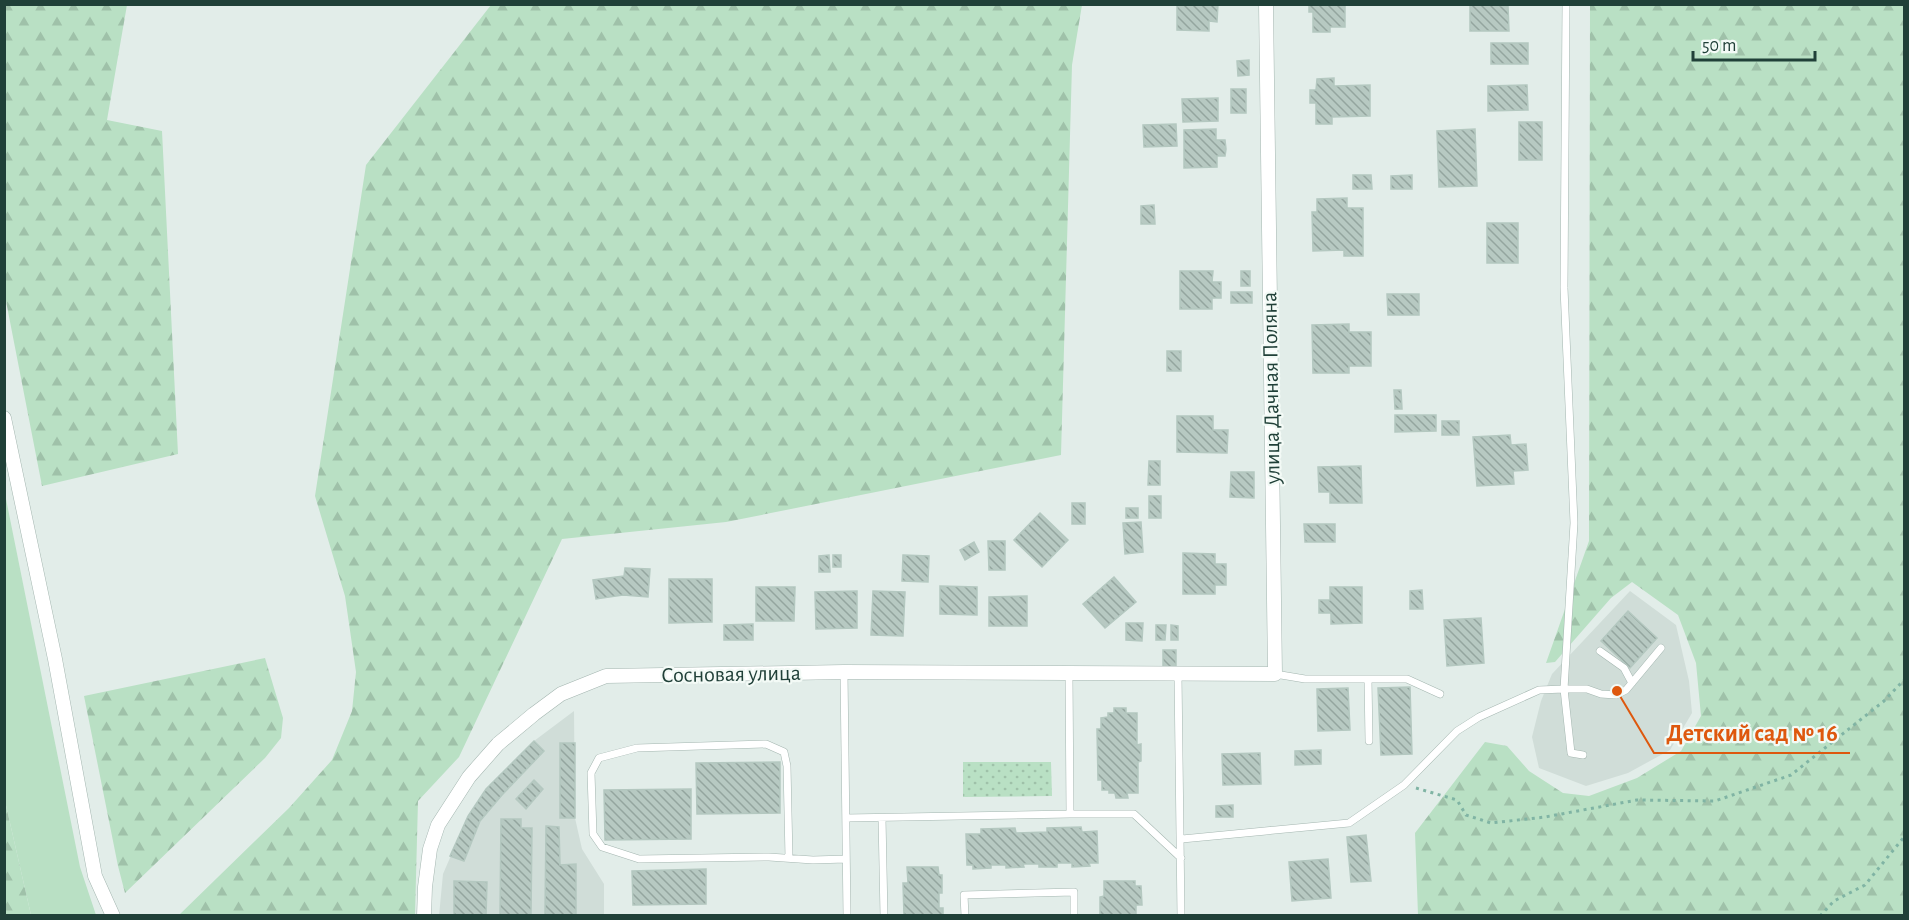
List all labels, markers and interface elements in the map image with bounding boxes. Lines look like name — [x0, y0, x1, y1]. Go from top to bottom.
scale bar — [1693, 24, 1814, 62]
text: 50 m — [1702, 37, 1736, 55]
street label: улица Дачная Поляна — [1258, 292, 1284, 485]
street label: Сосновая улица — [661, 662, 801, 686]
callout: Детский сад № 16 — [1654, 711, 1850, 753]
text: Детский сад № 16 — [1666, 722, 1838, 746]

